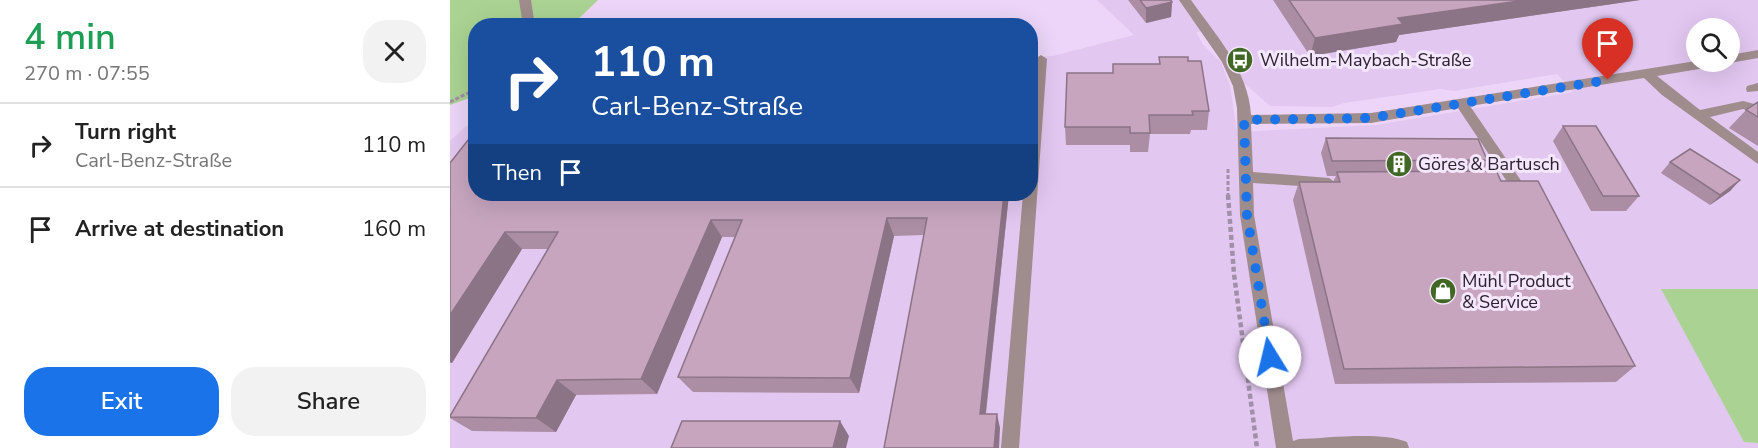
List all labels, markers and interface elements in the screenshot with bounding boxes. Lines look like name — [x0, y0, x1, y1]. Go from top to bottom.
text: 4 min — [24, 13, 116, 62]
pin — [1582, 18, 1633, 80]
map controls — [1686, 18, 1740, 72]
button: search — [1686, 18, 1740, 72]
button: close — [363, 20, 426, 83]
icon: arrive — [1591, 27, 1624, 60]
text: 110 m — [591, 34, 715, 91]
icon: right — [492, 42, 570, 120]
bus stop icon: Wilhelm-Maybach-Straße — [1225, 45, 1255, 75]
place label: Wilhelm-Maybach-Straße — [1260, 48, 1471, 72]
text: 270 m · 07:55 — [24, 60, 150, 87]
text: Carl-Benz-Straße — [591, 88, 803, 125]
text: Turn right — [75, 117, 176, 147]
icon: right — [24, 129, 57, 162]
text: 110 m — [362, 130, 426, 160]
text: Carl-Benz-Straße — [75, 147, 232, 174]
building icon: Göres & Bartusch — [1384, 149, 1414, 179]
place label: Göres & Bartusch — [1418, 152, 1560, 176]
icon: arrive — [554, 156, 587, 189]
text: Then — [492, 158, 542, 188]
icon: arrive — [24, 213, 57, 246]
text: Arrive at destination — [75, 214, 284, 244]
text: 160 m — [362, 214, 426, 244]
place label: Mühl Product & Service — [1462, 269, 1571, 314]
shop icon: Mühl Product & Service — [1428, 276, 1458, 306]
position arrow — [1238, 325, 1302, 389]
button: Exit — [24, 367, 219, 436]
button: Share — [231, 367, 426, 436]

